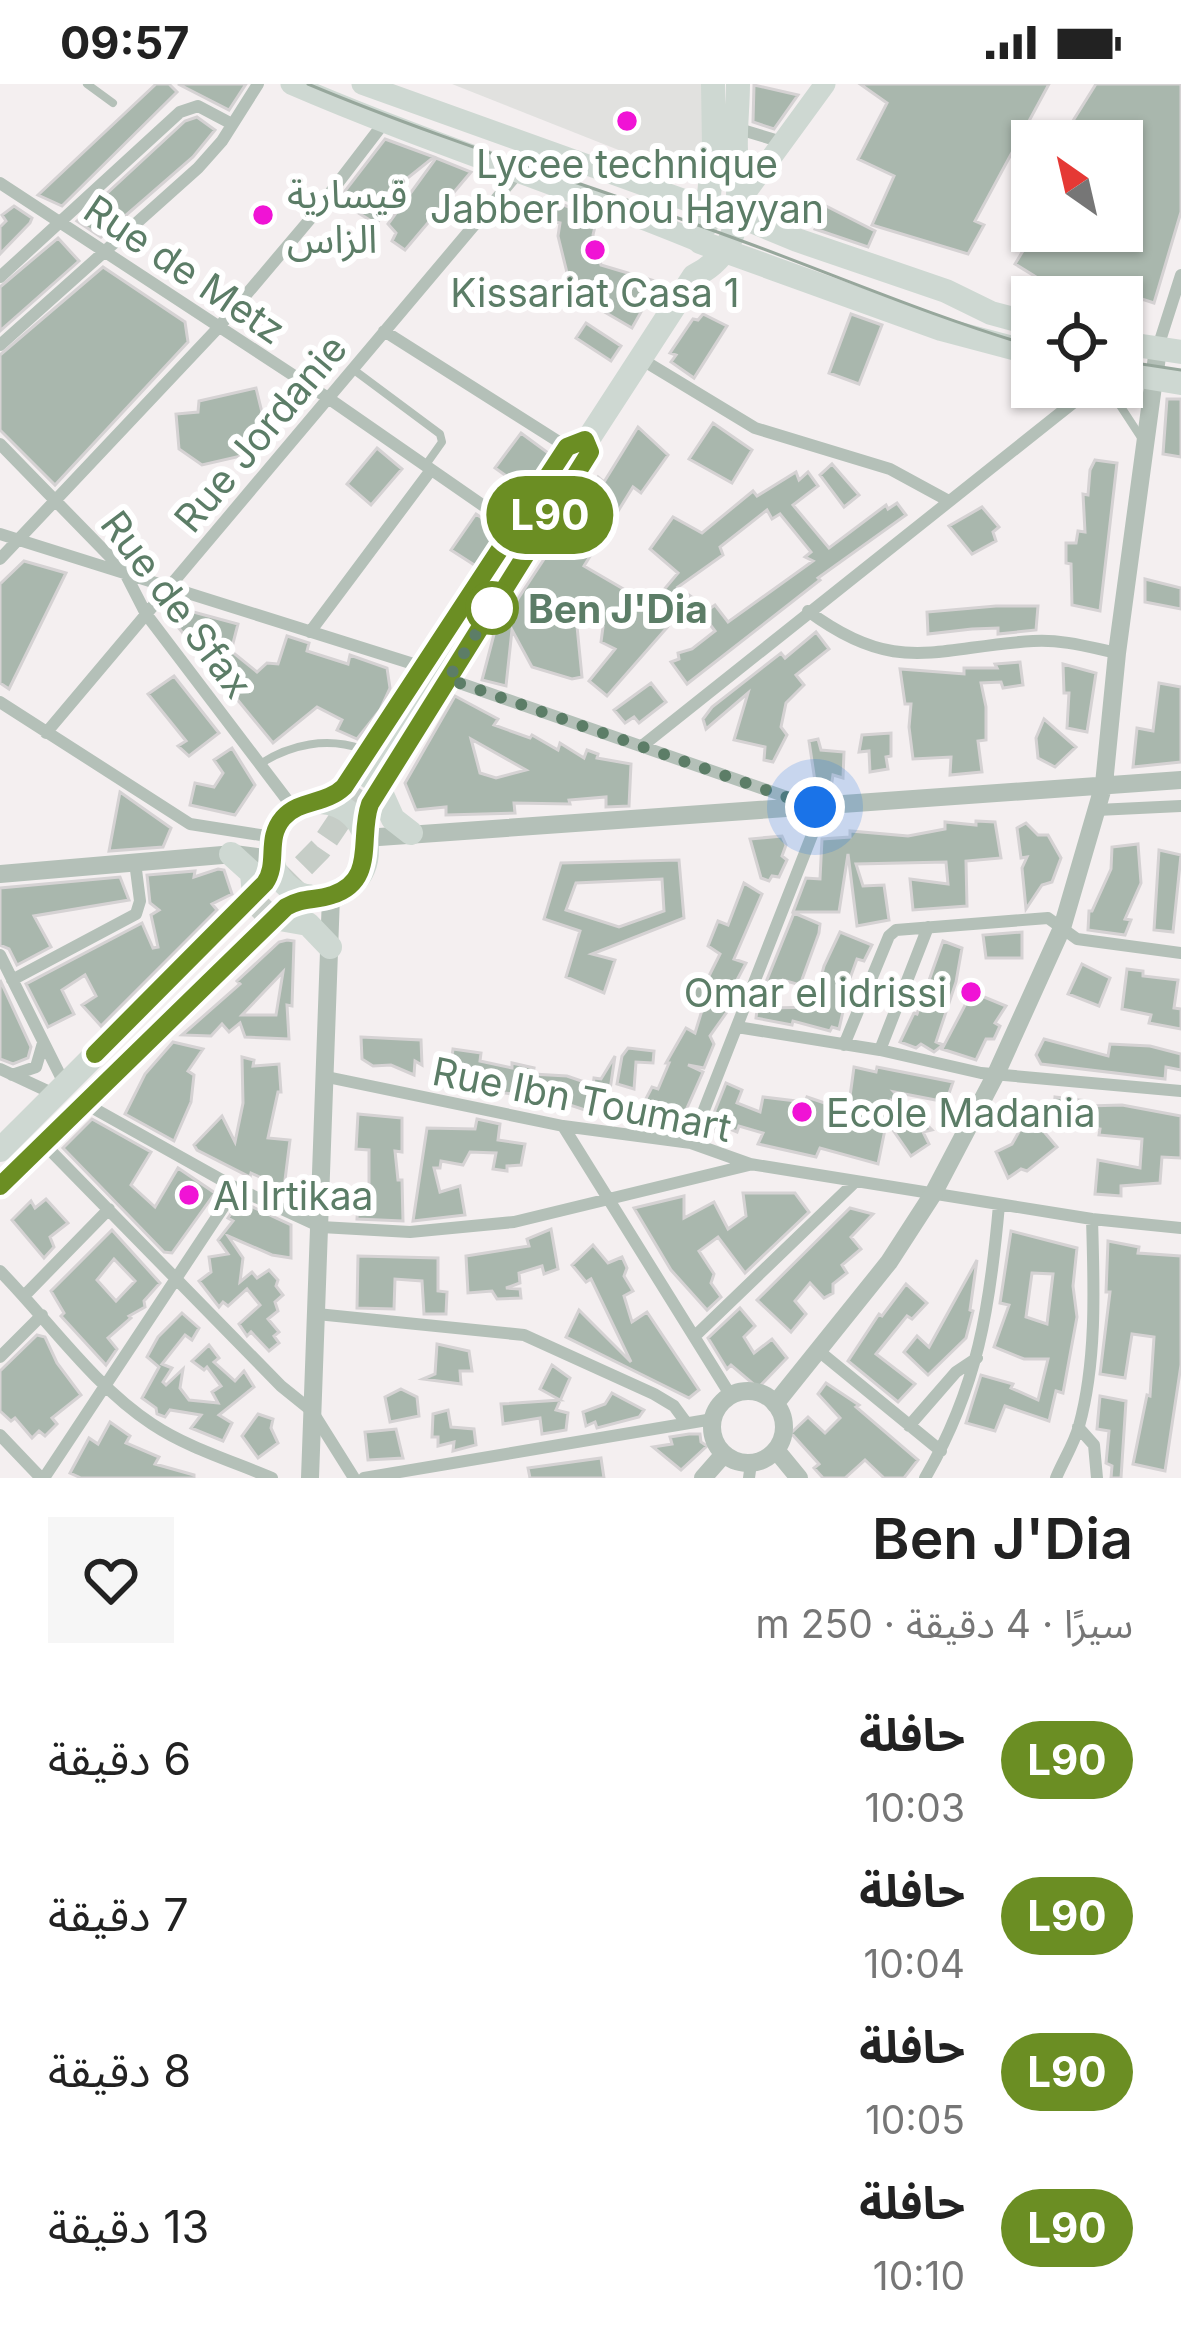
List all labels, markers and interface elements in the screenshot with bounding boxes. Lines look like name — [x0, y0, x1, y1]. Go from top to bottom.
text: 09:57 — [60, 15, 190, 70]
marker: Lycee technique Jabber Ibnou Hayyan — [614, 108, 640, 134]
north arrow — [1011, 120, 1143, 252]
map controls — [1011, 120, 1143, 408]
place label: Lycee technique Jabber Ibnou Hayyan — [430, 140, 824, 232]
place label: قيسارية الزاس — [287, 170, 407, 262]
street label: Rue de Metz — [76, 185, 294, 353]
marker: قيسارية الزاس — [250, 202, 276, 228]
marker: Kissariat Casa 1 — [582, 237, 608, 263]
place label: Kissariat Casa 1 — [450, 269, 740, 316]
button: locate — [1011, 276, 1143, 408]
street label: Rue Jordanie — [164, 325, 356, 541]
line badge: L90 — [481, 476, 619, 554]
text: L90 — [510, 489, 590, 540]
street label: Rue de Sfax — [92, 501, 262, 707]
marker: Ben J'Dia — [467, 583, 517, 633]
place label: Ben J'Dia — [528, 585, 708, 632]
your location — [785, 777, 845, 837]
place label: Omar el idrissi — [684, 969, 947, 1016]
marker: Omar el idrissi — [958, 979, 984, 1005]
street label: Rue Ibn Toumart — [429, 1047, 735, 1151]
place label: Ecole Madania — [826, 1089, 1096, 1136]
marker: Ecole Madania — [789, 1099, 815, 1125]
place label: Al Irtikaa — [213, 1172, 374, 1219]
marker: Al Irtikaa — [176, 1182, 202, 1208]
text: Ben J'Dia — [872, 1504, 1133, 1573]
button: heart — [48, 1517, 174, 1643]
text: سيرًا · 4 دقيقة · 250 m — [756, 1600, 1133, 1647]
text: حافلة — [859, 1707, 965, 1762]
text: 6 دقيقة — [48, 1731, 191, 1786]
text: L90 — [1027, 1734, 1107, 1785]
text: 10:03 — [865, 1784, 965, 1831]
text: حافلة — [859, 1863, 965, 1918]
text: 7 دقيقة — [48, 1887, 189, 1942]
text: L90 — [1027, 1890, 1107, 1941]
text: 10:04 — [864, 1940, 965, 1987]
text: حافلة — [859, 2019, 965, 2074]
text: 8 دقيقة — [48, 2043, 191, 2098]
text: L90 — [1027, 2046, 1107, 2097]
text: 10:05 — [865, 2096, 965, 2143]
text: حافلة — [859, 2175, 965, 2230]
text: 13 دقيقة — [48, 2199, 209, 2254]
text: L90 — [1027, 2202, 1107, 2253]
text: 10:10 — [873, 2252, 965, 2299]

